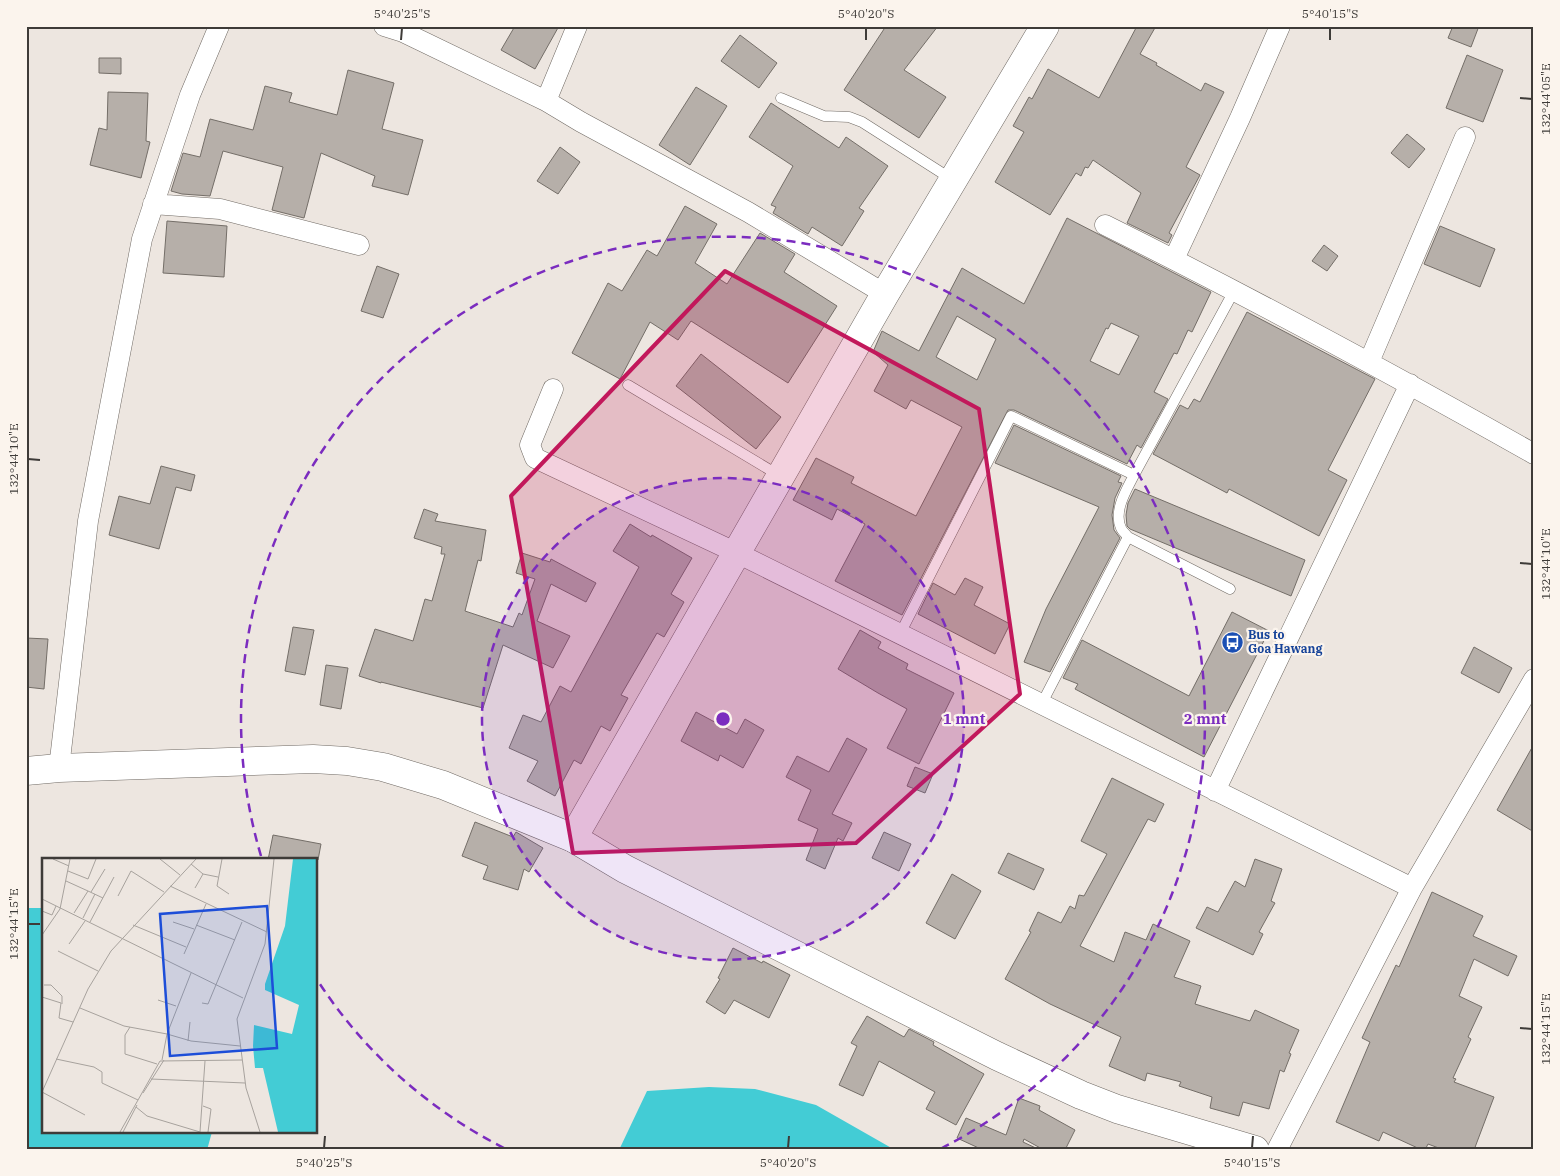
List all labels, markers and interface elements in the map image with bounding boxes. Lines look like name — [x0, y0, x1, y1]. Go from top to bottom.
text: 5°40'25"S — [374, 6, 430, 21]
text: 5°40'20"S — [838, 6, 894, 21]
text: 5°40'15"S — [1302, 6, 1358, 21]
text: 132°44'05"E — [1538, 63, 1553, 135]
text: 132°44'10"E — [6, 423, 21, 495]
text: 132°44'10"E — [1538, 528, 1553, 600]
place label: Bus to Goa Hawang — [1248, 627, 1322, 656]
bus stop icon: Bus to Goa Hawang — [1220, 630, 1244, 654]
text: 1 mnt — [943, 709, 986, 728]
text: 2 mnt — [1184, 709, 1227, 728]
centre of rings — [714, 710, 732, 728]
inset map — [42, 858, 318, 1134]
text: 132°44'15"E — [6, 888, 21, 960]
text: 132°44'15"E — [1538, 993, 1553, 1065]
text: 5°40'25"S — [296, 1155, 352, 1170]
text: 5°40'20"S — [760, 1155, 816, 1170]
text: 5°40'15"S — [1224, 1155, 1280, 1170]

